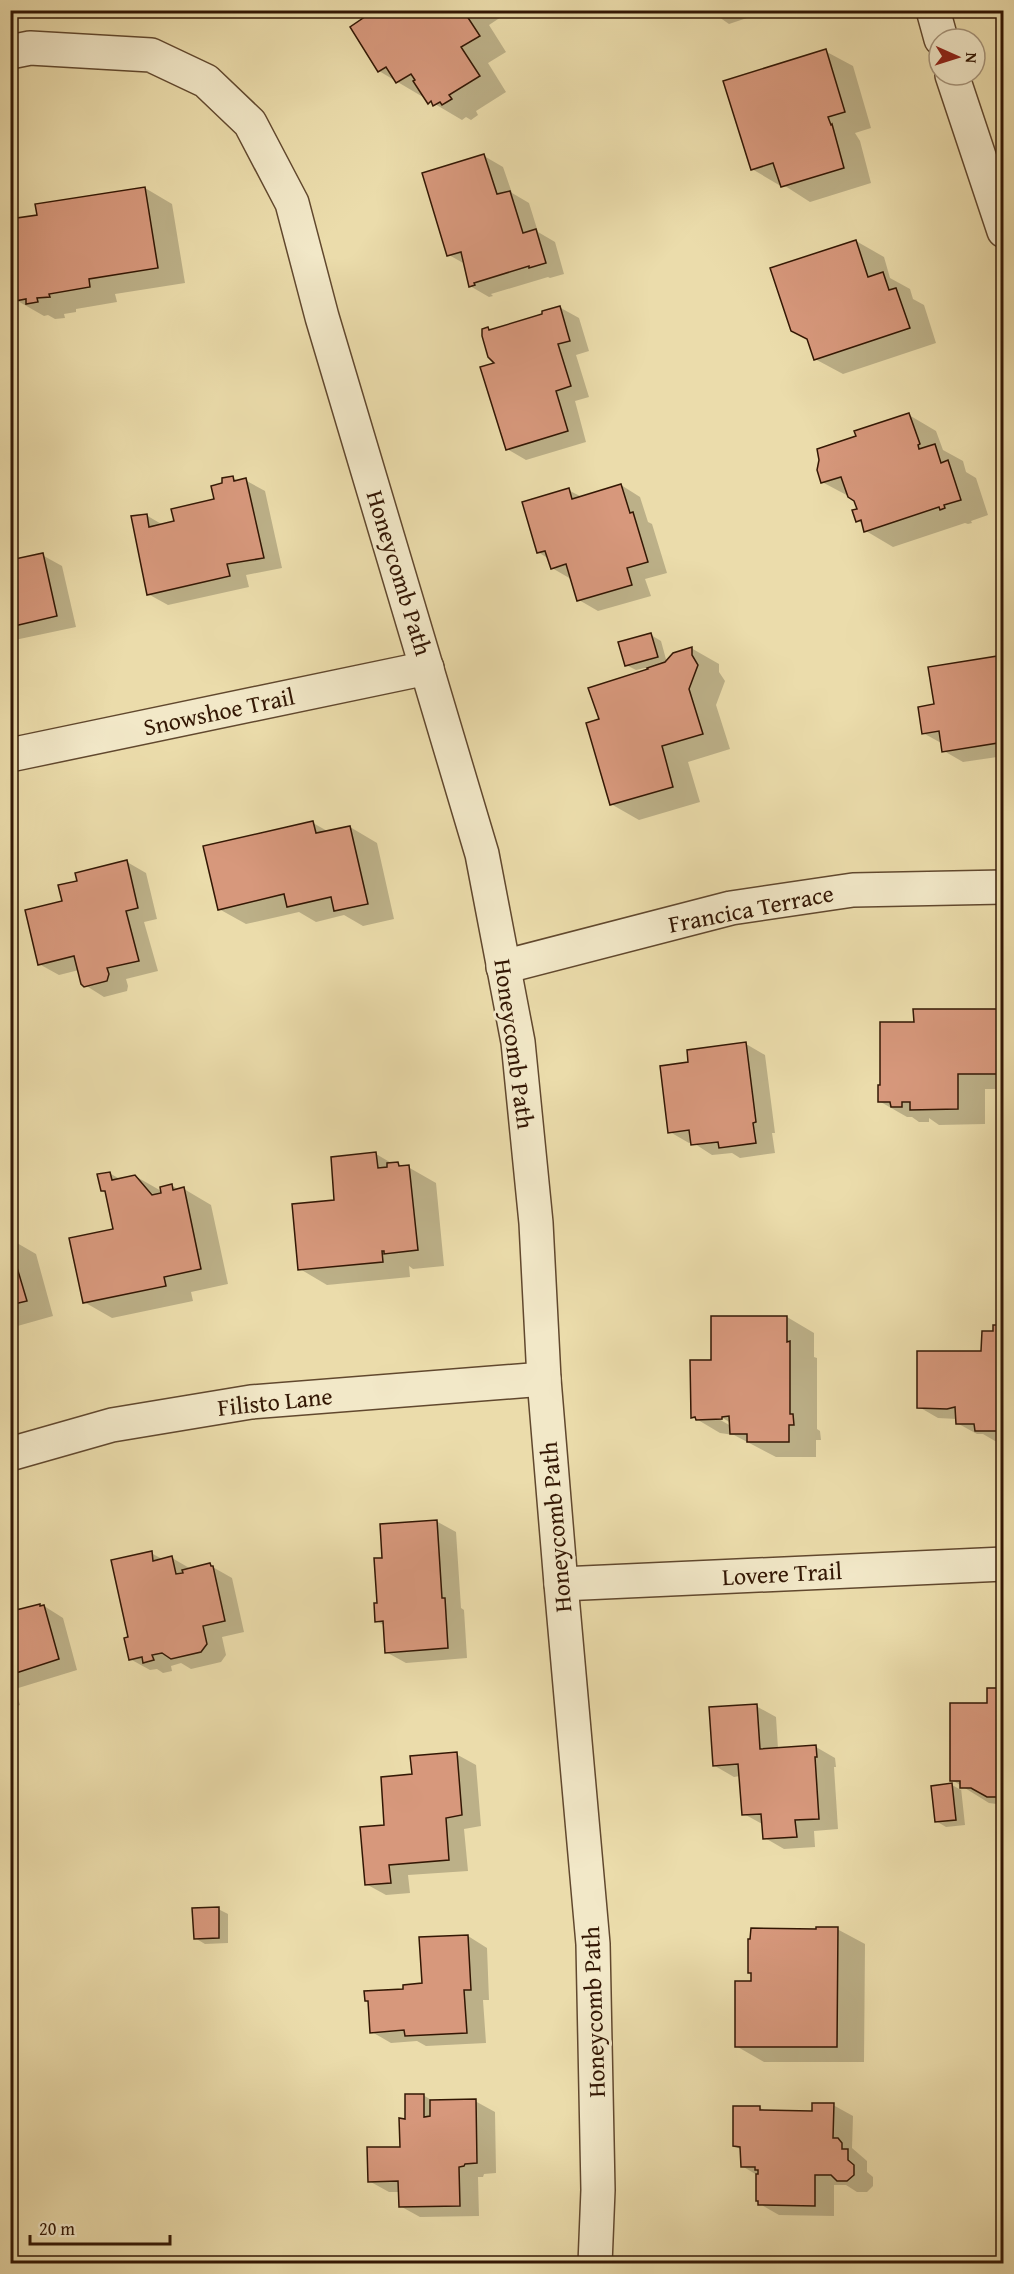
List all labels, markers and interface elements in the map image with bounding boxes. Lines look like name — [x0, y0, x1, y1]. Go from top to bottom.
north arrow — [927, 27, 987, 87]
text: N — [960, 52, 984, 64]
street label: Honeycomb Path — [358, 486, 441, 660]
street label: Snowshoe Trail — [140, 678, 298, 745]
street label: Francica Terrace — [665, 875, 836, 942]
street label: Honeycomb Path — [485, 957, 544, 1132]
street label: Filisto Lane — [216, 1378, 334, 1425]
street label: Honeycomb Path — [531, 1440, 580, 1614]
street label: Lovere Trail — [721, 1553, 843, 1594]
street label: Honeycomb Path — [573, 1925, 614, 2098]
scale bar — [30, 2208, 170, 2246]
text: 20 m — [39, 2215, 75, 2242]

